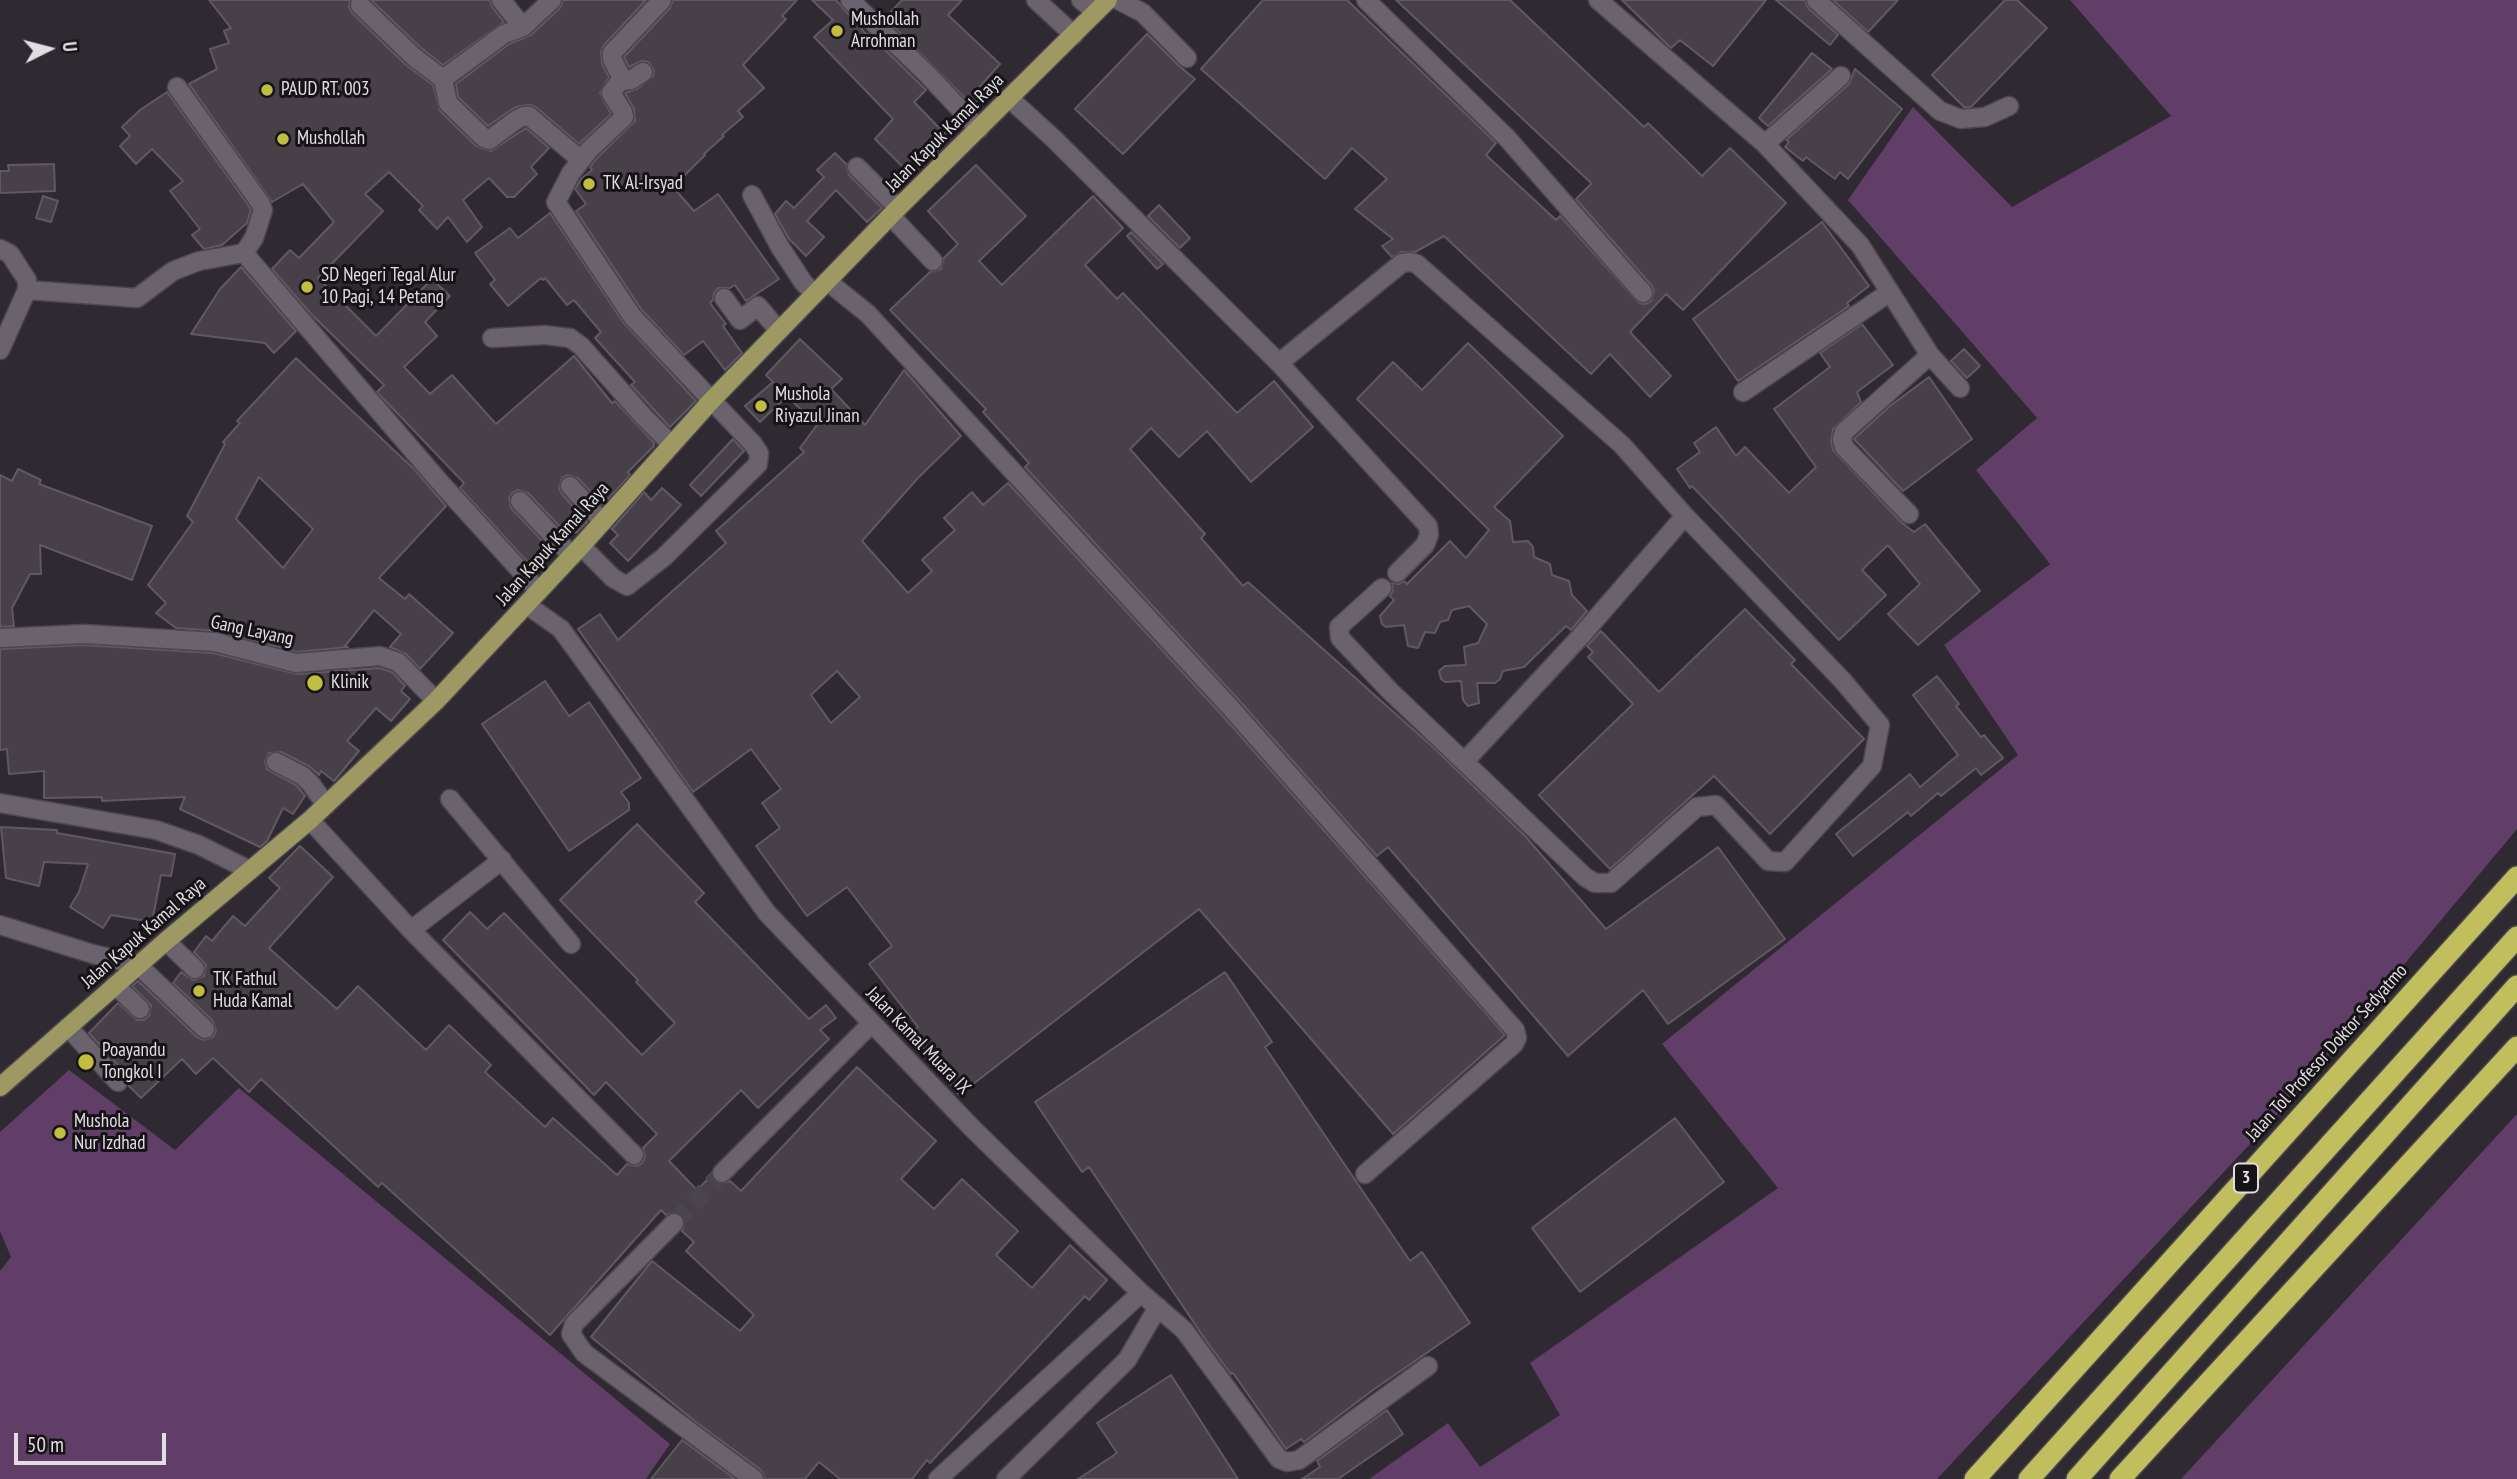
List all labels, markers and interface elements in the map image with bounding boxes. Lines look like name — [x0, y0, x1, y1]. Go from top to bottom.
place label: Mushollah Arrohman — [851, 9, 919, 53]
north arrow — [14, 14, 84, 84]
marker: Mushollah Arrohman — [829, 23, 845, 39]
text: U — [57, 41, 82, 53]
street label: Jalan Kapuk Kamal Raya — [881, 69, 1009, 197]
place label: PAUD RT. 003 — [281, 79, 370, 101]
marker: PAUD RT. 003 — [259, 82, 275, 98]
place label: Mushollah — [297, 128, 365, 150]
marker: Mushollah — [275, 131, 291, 147]
place label: TK Al-Irsyad — [603, 173, 683, 195]
marker: TK Al-Irsyad — [581, 176, 597, 192]
place label: SD Negeri Tegal Alur 10 Pagi, 14 Petang — [321, 265, 456, 309]
marker: SD Negeri Tegal Alur 10 Pagi, 14 Petang — [299, 279, 315, 295]
place label: Mushola Riyazul Jinan — [775, 384, 860, 428]
marker: Mushola Riyazul Jinan — [753, 398, 769, 414]
street label: Jalan Kapuk Kamal Raya — [492, 478, 614, 610]
street label: Gang Layang — [209, 611, 295, 651]
place label: Klinik — [331, 672, 369, 694]
marker: Klinik — [305, 673, 325, 693]
street label: Jalan Kapuk Kamal Raya — [77, 873, 211, 993]
street label: Jalan Tol Profesor Doktor Sedyatmo — [2241, 960, 2413, 1146]
place label: TK Fathul Huda Kamal — [213, 969, 292, 1013]
marker: TK Fathul Huda Kamal — [191, 983, 207, 999]
street label: Jalan Kamal Muara IX — [861, 983, 975, 1099]
place label: Poayandu Tongkol I — [102, 1040, 165, 1084]
marker: Poayandu Tongkol I — [76, 1052, 96, 1072]
place label: Mushola Nur Izdhad — [74, 1111, 145, 1155]
marker: Mushola Nur Izdhad — [52, 1125, 68, 1141]
road number: 3 — [2234, 1163, 2258, 1192]
scale bar — [18, 1420, 170, 1464]
text: 50 m — [27, 1431, 64, 1458]

